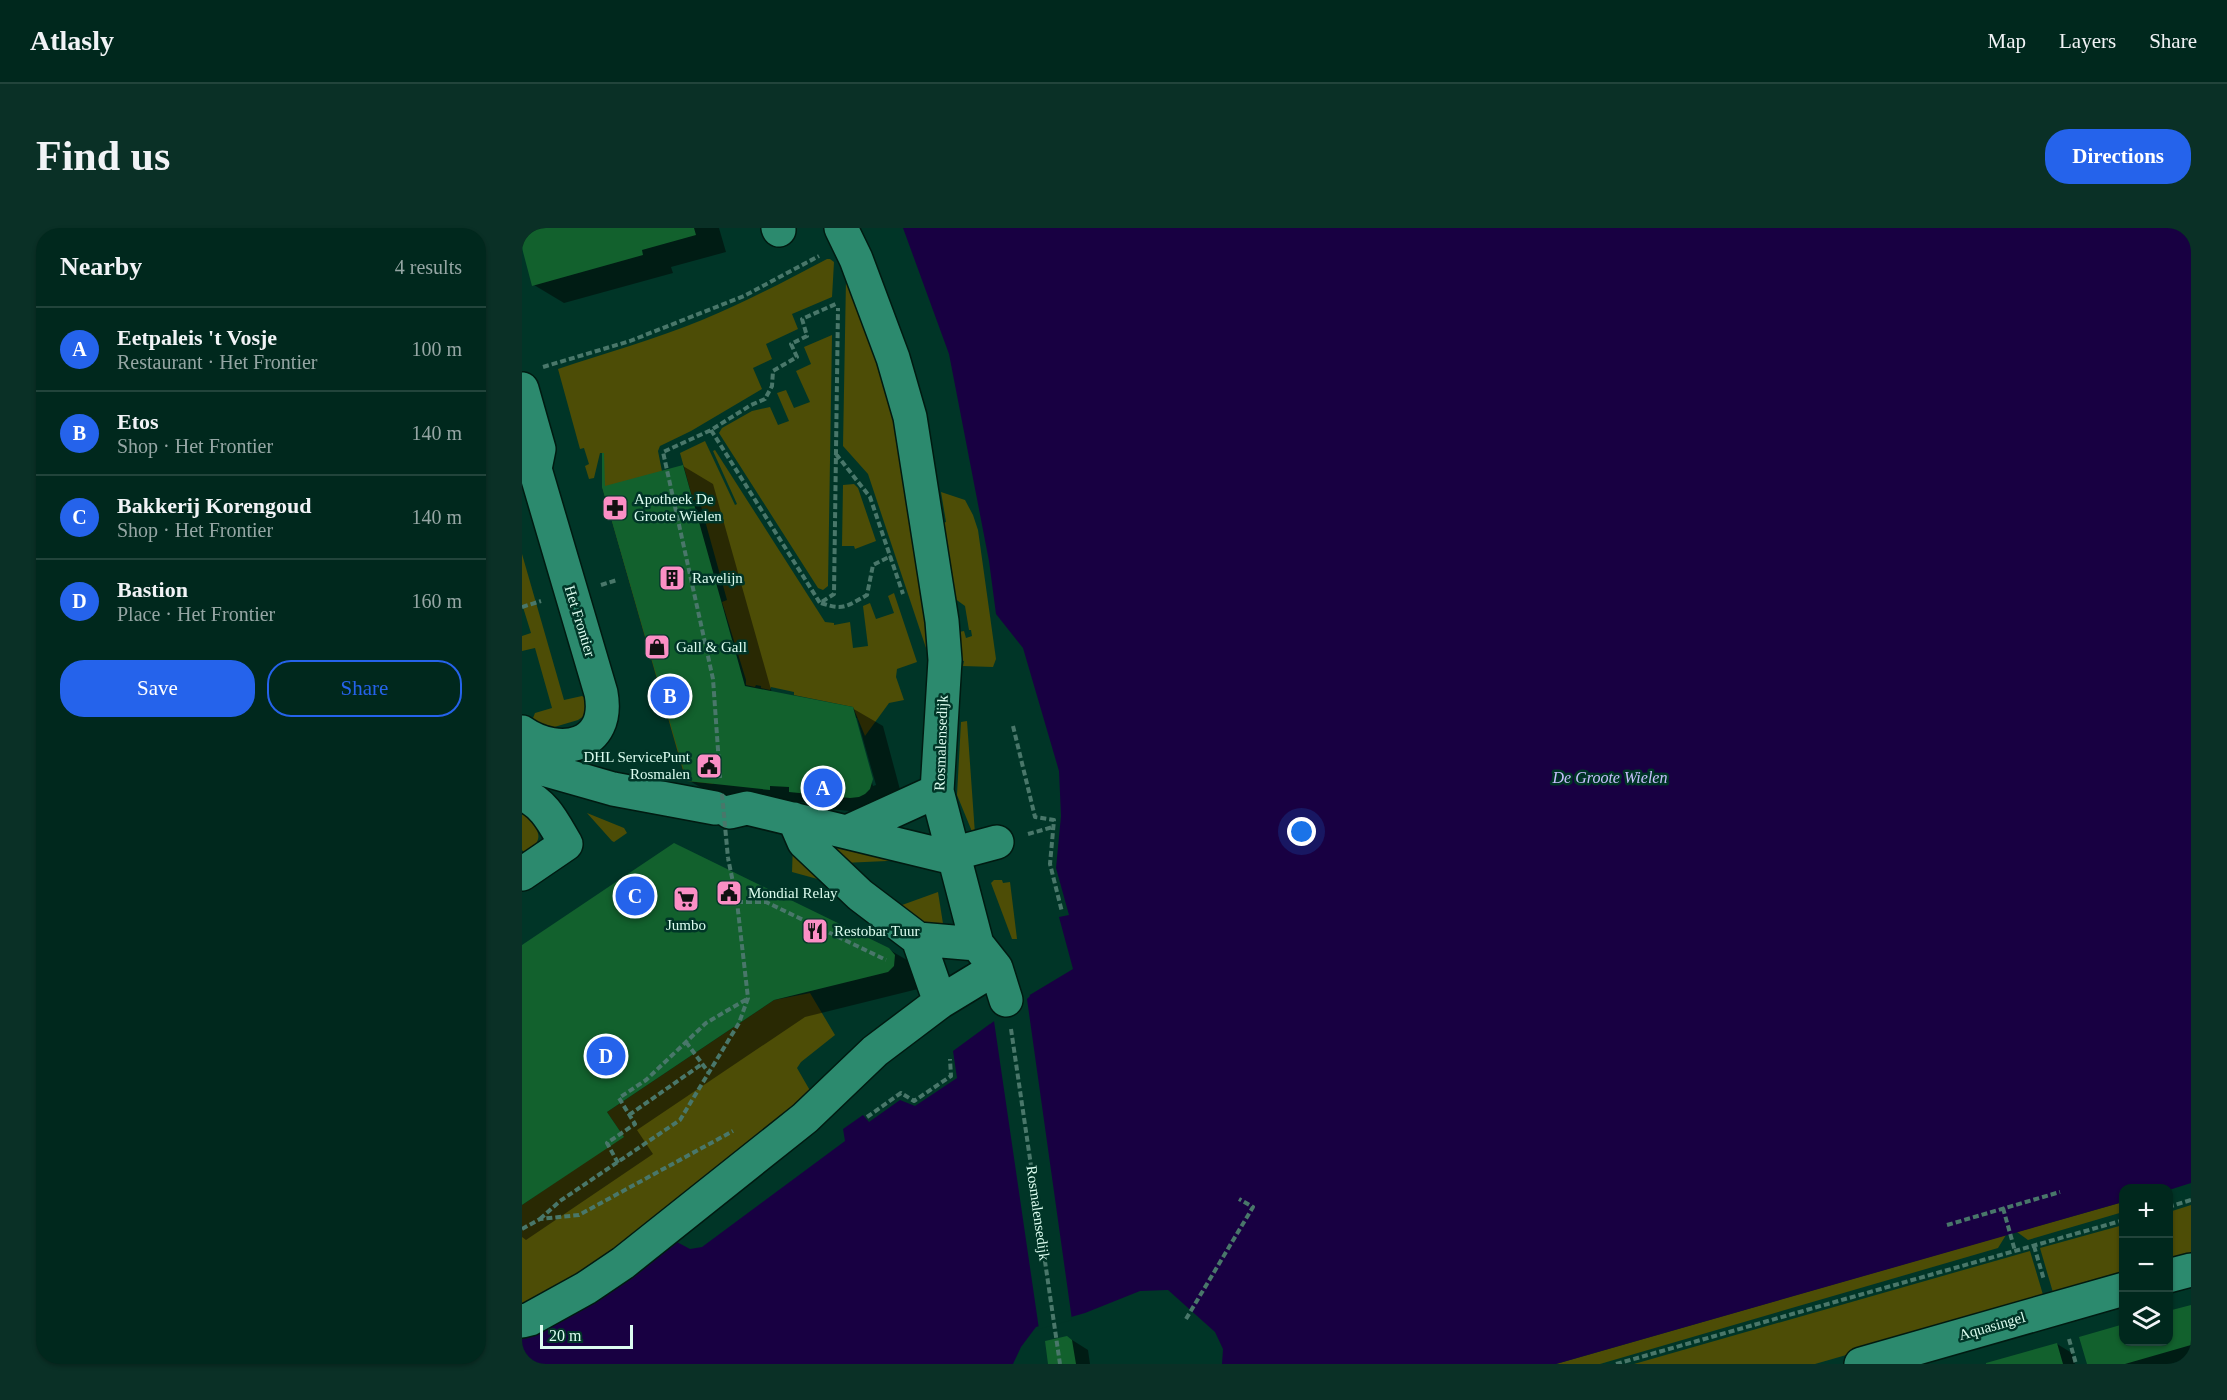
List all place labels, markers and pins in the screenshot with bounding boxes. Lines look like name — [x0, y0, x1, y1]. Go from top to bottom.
place label: Apotheek De Groote Wielen — [634, 491, 722, 524]
pharmacy icon: Apotheek De Groote Wielen — [600, 493, 630, 523]
building icon: Ravelijn — [657, 563, 687, 593]
place label: Ravelijn — [692, 570, 743, 586]
shop icon: Gall & Gall — [642, 632, 672, 662]
place label: Gall & Gall — [676, 639, 747, 655]
pin: B — [650, 674, 690, 718]
place label: DHL ServicePunt Rosmalen — [583, 749, 691, 782]
public building icon: DHL ServicePunt Rosmalen — [694, 751, 724, 781]
pin: A — [804, 766, 842, 810]
pin: C — [616, 874, 654, 918]
public building icon: Mondial Relay — [714, 878, 744, 908]
supermarket icon: Jumbo — [671, 884, 701, 914]
place label: Mondial Relay — [748, 885, 838, 901]
restaurant icon: Restobar Tuur — [800, 916, 830, 946]
place label: Jumbo — [666, 917, 706, 933]
place label: Restobar Tuur — [834, 923, 919, 939]
pin: D — [586, 1034, 626, 1078]

